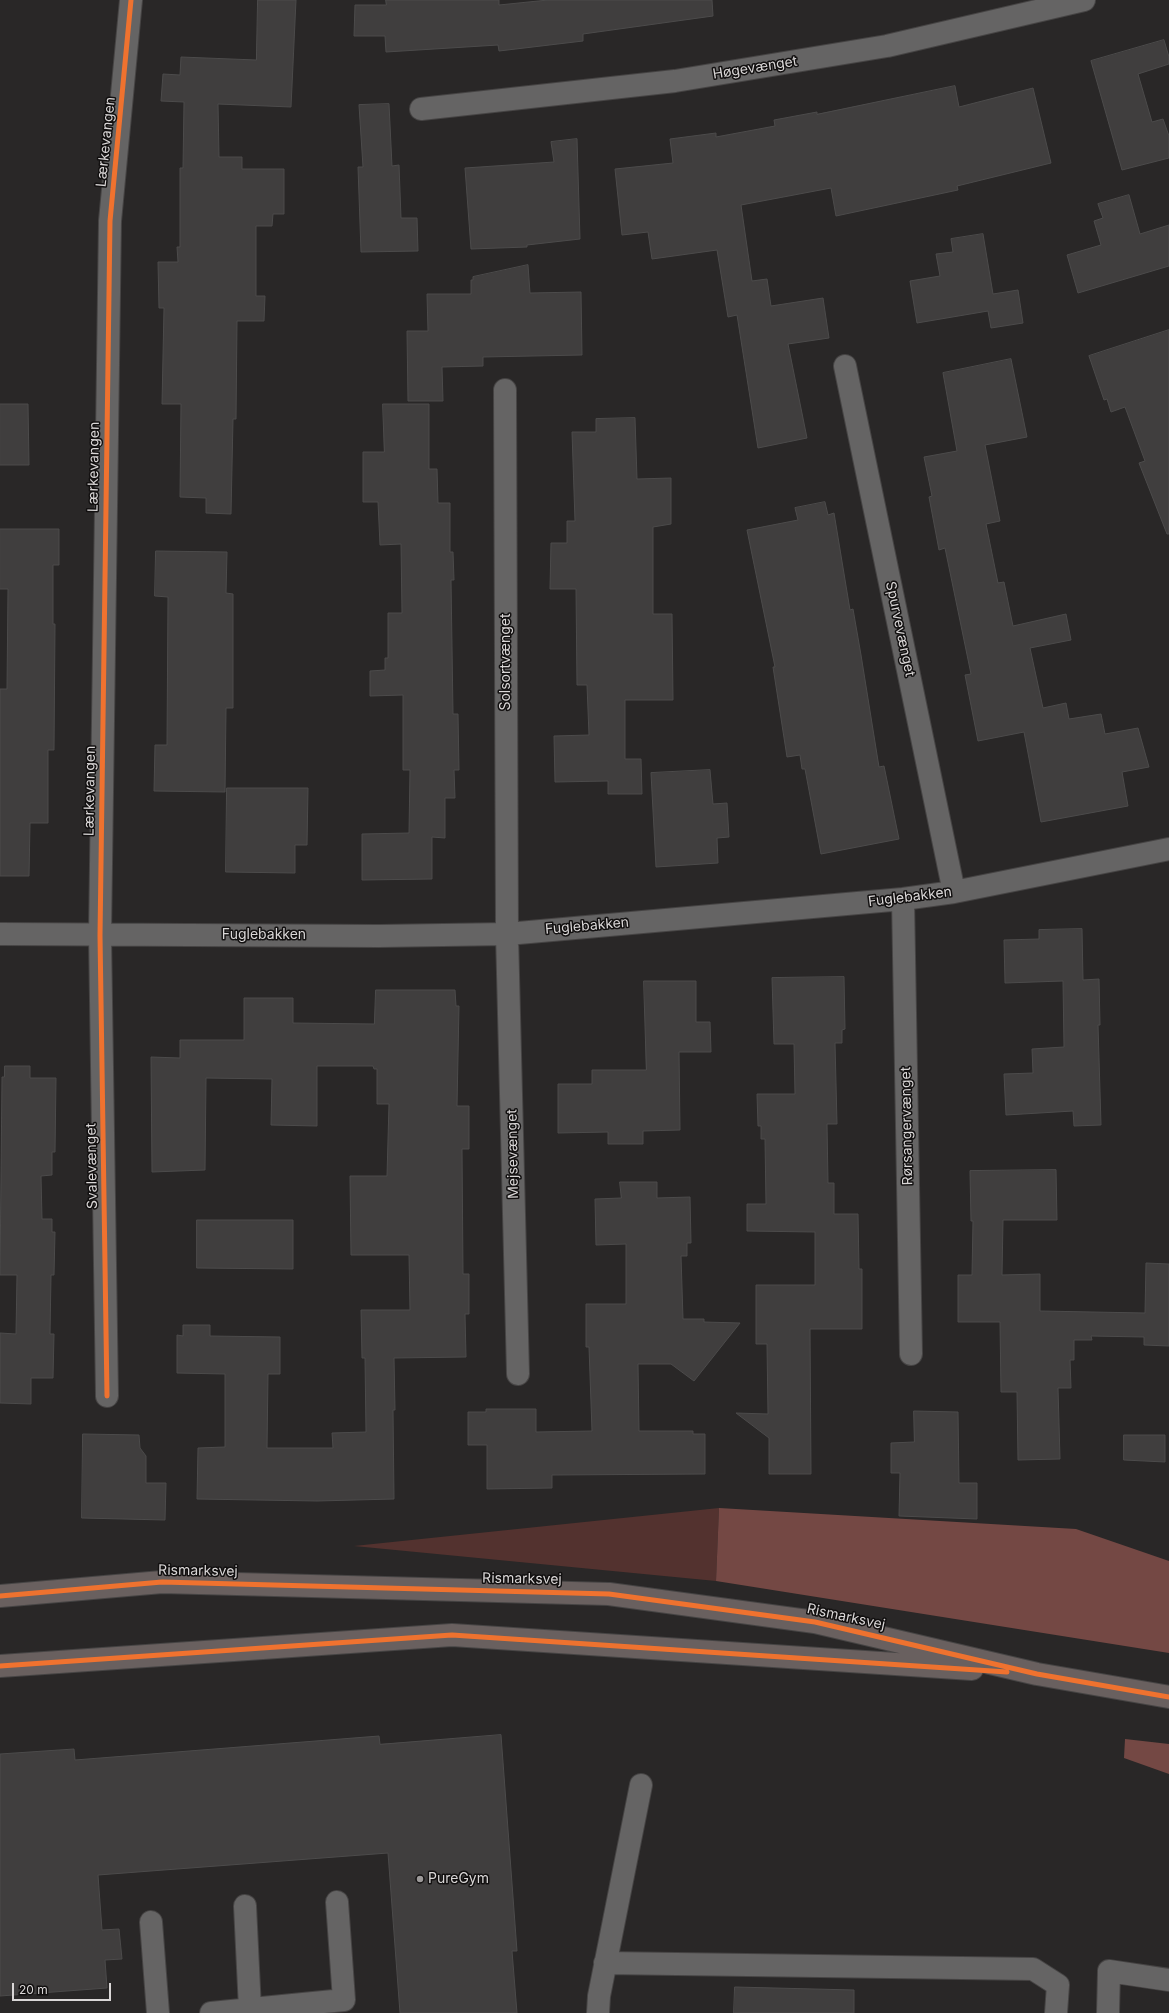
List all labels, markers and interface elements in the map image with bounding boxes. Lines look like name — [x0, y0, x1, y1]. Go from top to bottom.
street label: Høgevænget — [711, 53, 799, 83]
street label: Lærkevangen — [93, 96, 119, 188]
street label: Lærkevangen — [85, 422, 103, 512]
street label: Spurvevænget — [882, 580, 918, 678]
street label: Solsortvænget — [498, 613, 514, 711]
street label: Lærkevangen — [81, 746, 99, 836]
street label: Fuglebakken — [867, 884, 953, 910]
street label: Fuglebakken — [544, 914, 630, 938]
street label: Fuglebakken — [222, 927, 306, 943]
street label: Rørsangervænget — [898, 1067, 916, 1185]
street label: Mejsevænget — [504, 1109, 522, 1199]
street label: Svalevænget — [83, 1123, 101, 1209]
street label: Rismarksvej — [158, 1562, 238, 1580]
street label: Rismarksvej — [482, 1570, 562, 1588]
street label: Rismarksvej — [805, 1601, 887, 1633]
place label: PureGym — [428, 1871, 489, 1887]
marker: PureGym — [415, 1874, 425, 1884]
scale bar — [14, 1975, 113, 2001]
text: 20 m — [19, 1982, 48, 1997]

